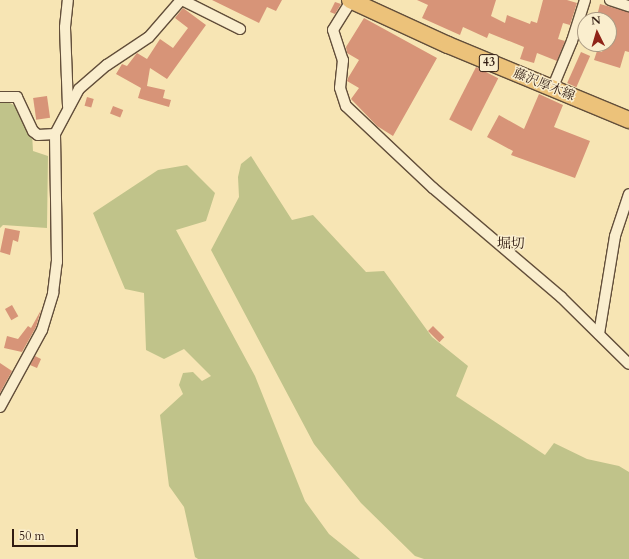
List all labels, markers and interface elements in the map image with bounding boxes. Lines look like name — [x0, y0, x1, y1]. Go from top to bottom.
north arrow — [577, 12, 617, 52]
text: N — [591, 13, 601, 28]
road number: 43 — [478, 53, 500, 73]
street label: 藤沢厚木線 — [511, 66, 577, 104]
district label: 堀切 — [497, 236, 525, 252]
scale bar — [14, 521, 80, 547]
text: 50 m — [19, 528, 45, 544]

